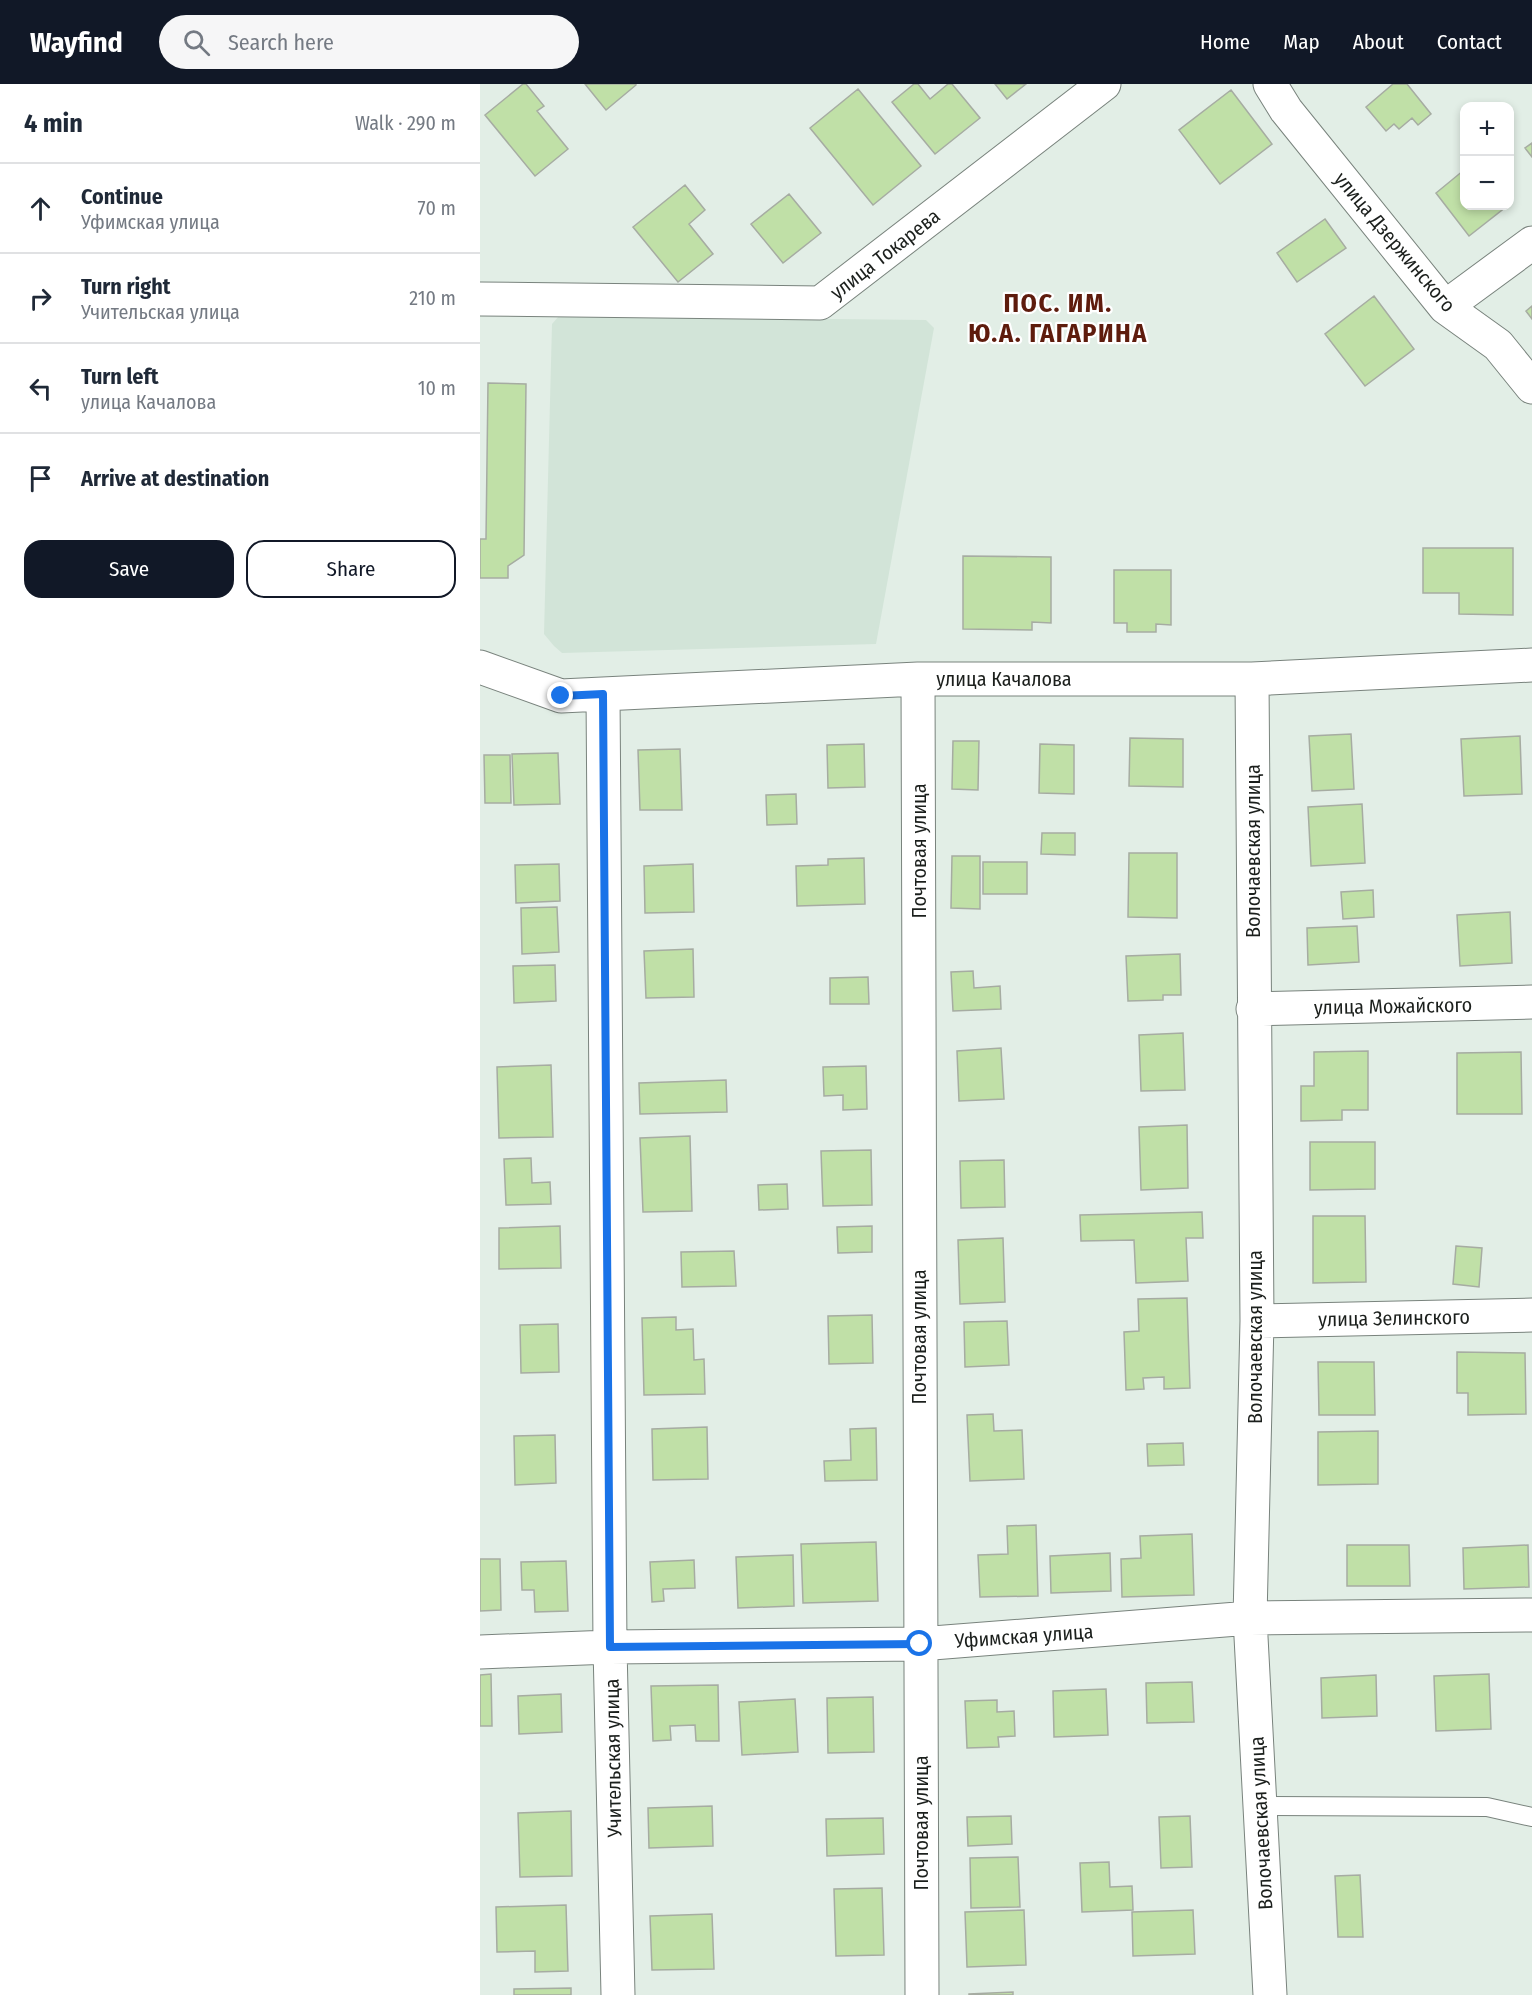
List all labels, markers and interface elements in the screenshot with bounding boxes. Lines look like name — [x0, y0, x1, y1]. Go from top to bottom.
search box — [159, 15, 579, 69]
text: Wayfind — [30, 26, 123, 59]
icon: search — [180, 26, 213, 59]
text: Search here — [228, 29, 334, 56]
text: Home — [1200, 29, 1250, 55]
text: Map — [1283, 29, 1320, 55]
text: About — [1353, 29, 1404, 55]
text: Contact — [1437, 29, 1502, 55]
map controls — [1460, 102, 1514, 210]
button: + — [1460, 102, 1514, 156]
text: 4 min — [24, 108, 83, 139]
text: Walk · 290 m — [355, 111, 456, 135]
button: − — [1460, 156, 1514, 210]
street label: улица Дзержинского — [1329, 167, 1461, 317]
text: Continue — [81, 183, 163, 210]
icon: ahead — [24, 192, 57, 225]
text: 70 m — [418, 196, 456, 220]
street label: улица Токарева — [825, 204, 945, 304]
text: Уфимская улица — [81, 210, 220, 234]
text: Turn right — [81, 273, 170, 300]
icon: right — [24, 282, 57, 315]
text: 210 m — [409, 286, 456, 310]
district label: ПОС. ИМ. Ю.А. ГАГАРИНА — [968, 288, 1148, 349]
text: Учительская улица — [81, 300, 240, 324]
text: Turn left — [81, 363, 159, 390]
icon: left — [24, 372, 57, 405]
text: 10 m — [418, 376, 456, 400]
text: улица Качалова — [81, 390, 216, 414]
icon: arrive — [24, 462, 57, 495]
text: Arrive at destination — [81, 465, 269, 492]
button: Save — [24, 540, 234, 598]
button: Share — [246, 540, 456, 598]
street label: улица Качалова — [936, 667, 1072, 691]
route end — [547, 682, 573, 708]
street label: Волочаевская улица — [1241, 764, 1265, 938]
street label: Почтовая улица — [907, 784, 931, 918]
street label: улица Можайского — [1314, 993, 1472, 1019]
street label: Волочаевская улица — [1243, 1250, 1267, 1424]
street label: Почтовая улица — [907, 1270, 931, 1404]
street label: улица Зелинского — [1318, 1305, 1470, 1331]
street label: Уфимская улица — [953, 1619, 1094, 1653]
route start — [906, 1630, 932, 1656]
street label: Учительская улица — [600, 1678, 626, 1839]
street label: Волочаевская улица — [1244, 1736, 1278, 1910]
street label: Почтовая улица — [909, 1756, 933, 1890]

